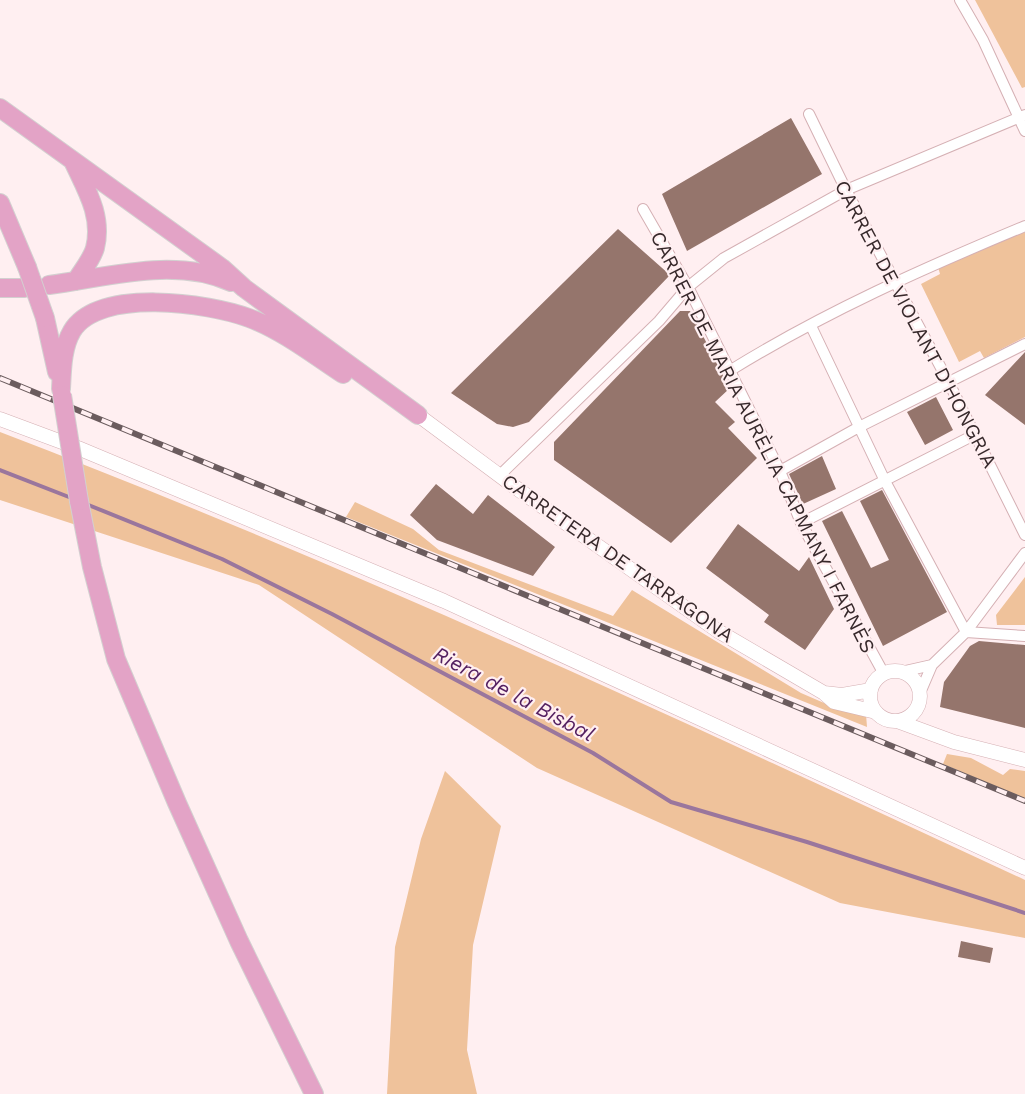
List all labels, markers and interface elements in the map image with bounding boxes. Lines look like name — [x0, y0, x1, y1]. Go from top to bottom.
street label: CARRER DE VIOLANT D'HONGRIA — [830, 176, 1002, 472]
street label: CARRER DE MARIA AURÈLIA CAPMANY I FARNÈS — [646, 227, 880, 657]
street label: CARRETERA DE TARRAGONA — [498, 469, 738, 647]
water label: Riera de la Bisbal — [430, 641, 599, 747]

